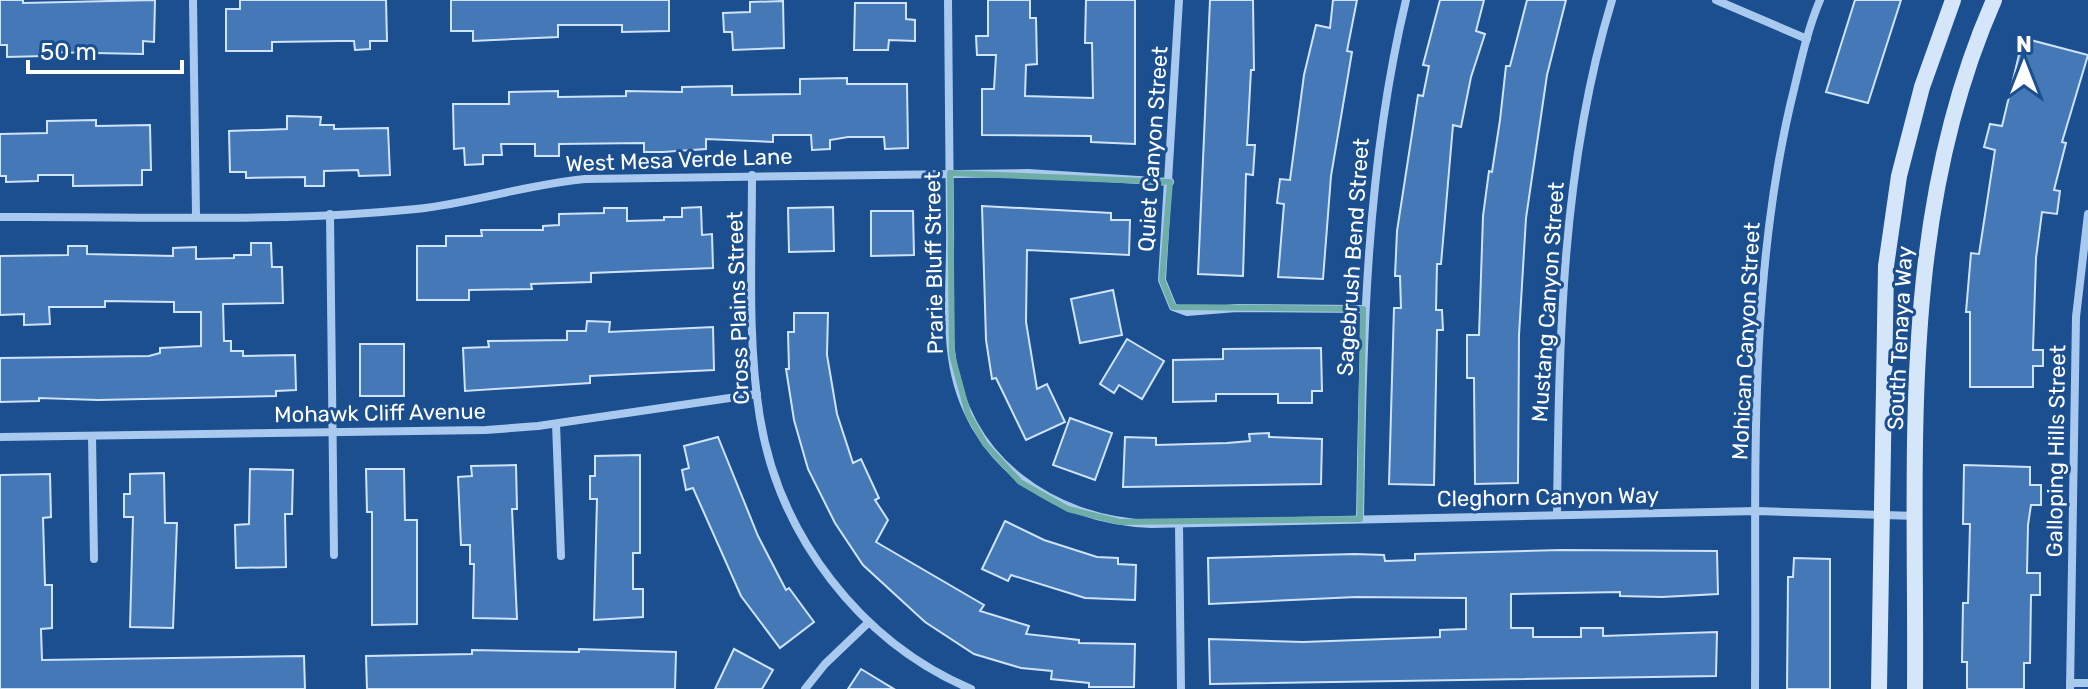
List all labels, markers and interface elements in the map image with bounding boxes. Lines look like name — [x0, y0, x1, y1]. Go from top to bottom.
scale bar — [28, 24, 182, 74]
north arrow — [1984, 24, 2064, 104]
text: N — [2016, 31, 2032, 58]
text: 50 m — [40, 38, 97, 66]
street label: Quiet Canyon Street — [1132, 45, 1174, 253]
street label: Sagebrush Bend Street — [1331, 137, 1375, 377]
street label: West Mesa Verde Lane — [565, 143, 793, 177]
street label: Prarie Bluff Street — [919, 171, 949, 355]
street label: Mustang Canyon Street — [1526, 180, 1570, 423]
street label: Cross Plains Street — [721, 210, 755, 405]
street label: Mohican Canyon Street — [1726, 221, 1766, 461]
street label: South Tenaya Way — [1882, 245, 1918, 431]
street label: Galloping Hills Street — [2041, 344, 2071, 558]
street label: Mohawk Cliff Avenue — [274, 398, 486, 428]
street label: Cleghorn Canyon Way — [1437, 482, 1659, 512]

